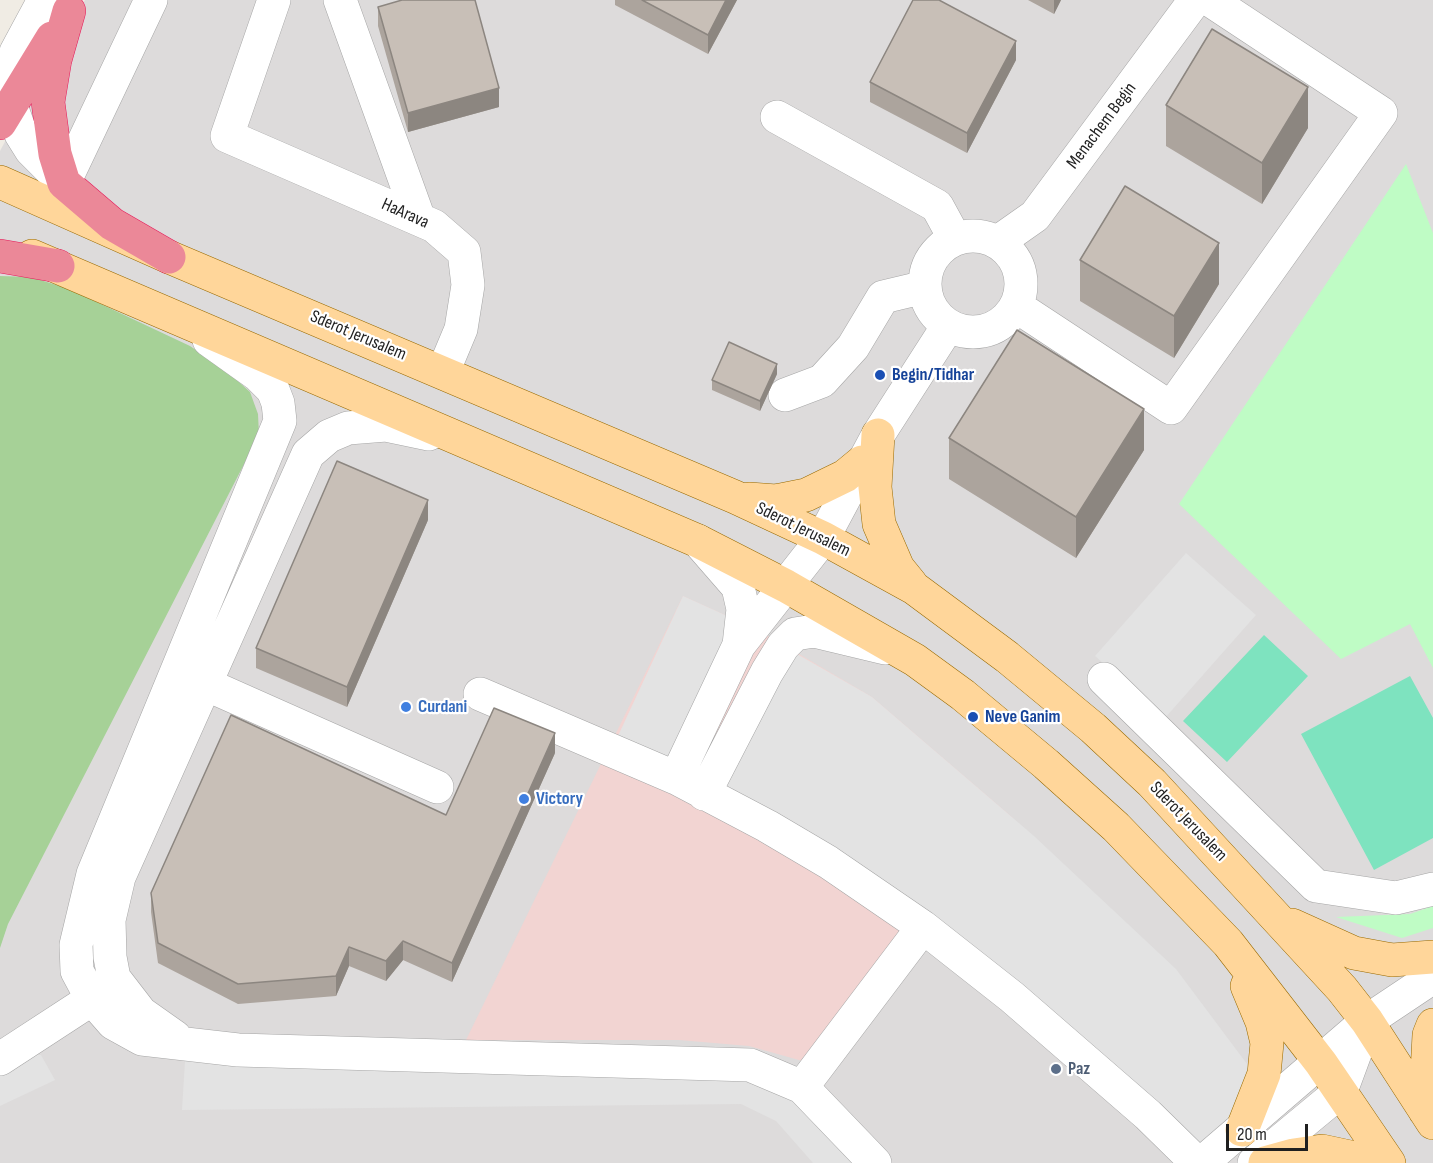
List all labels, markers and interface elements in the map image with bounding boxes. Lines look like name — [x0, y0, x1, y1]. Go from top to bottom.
street label: Menachem Begin — [1063, 79, 1141, 173]
street label: HaArava — [378, 194, 432, 234]
street label: Sderot Jerusalem — [307, 306, 409, 366]
place label: Begin/Tidhar — [892, 364, 974, 386]
marker: Begin/Tidhar — [873, 368, 887, 382]
street label: Sderot Jerusalem — [752, 498, 854, 562]
place label: Curdani — [418, 696, 467, 718]
marker: Curdani — [399, 700, 413, 714]
place label: Neve Ganim — [985, 706, 1060, 728]
marker: Neve Ganim — [966, 710, 980, 724]
street label: Sderot Jerusalem — [1145, 778, 1231, 866]
place label: Victory — [536, 788, 583, 810]
marker: Victory — [517, 792, 531, 806]
place label: Paz — [1068, 1058, 1090, 1080]
marker: Paz — [1049, 1062, 1063, 1076]
scale bar — [1229, 1112, 1312, 1150]
text: 20 m — [1237, 1124, 1267, 1145]

